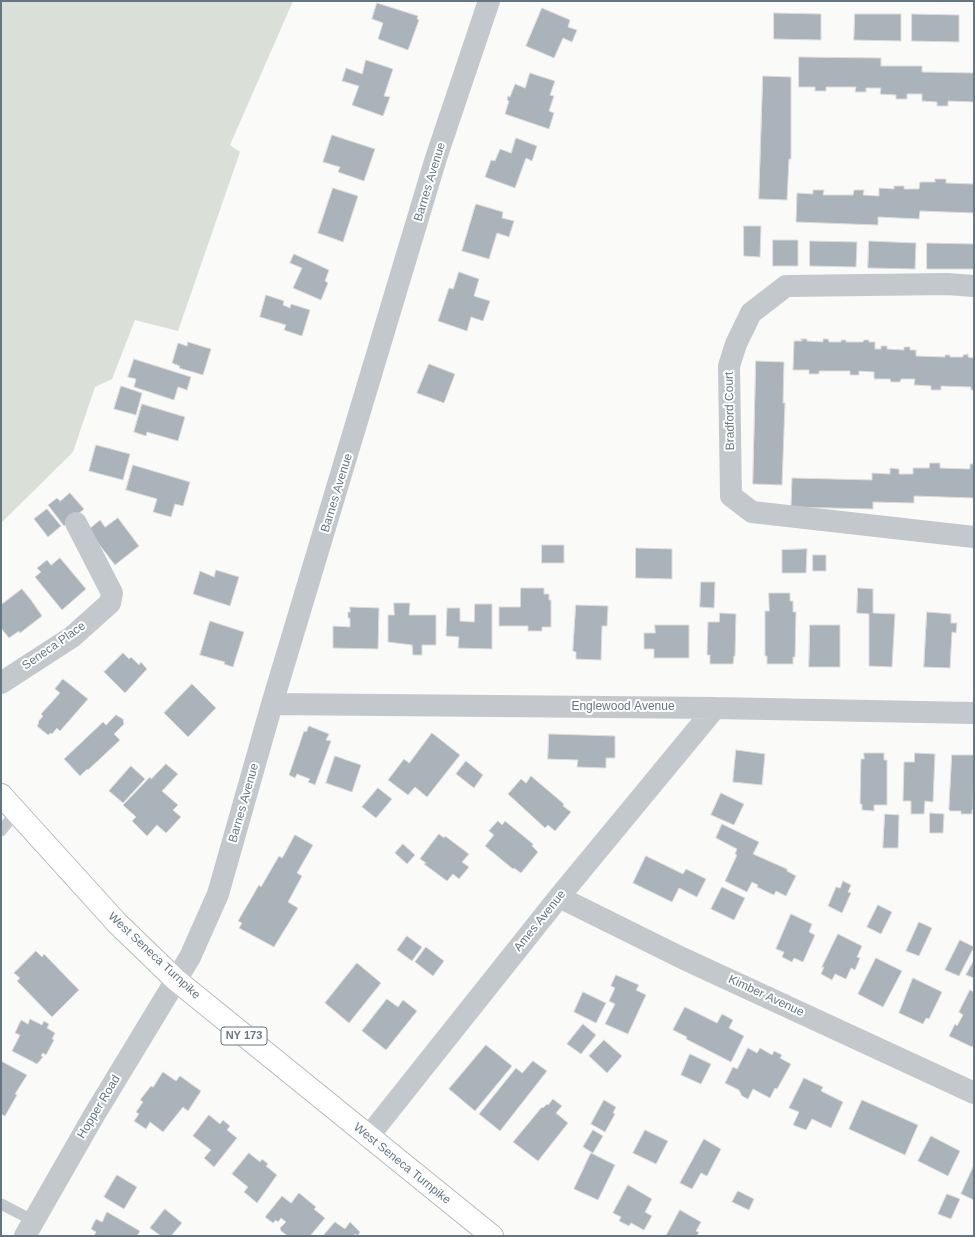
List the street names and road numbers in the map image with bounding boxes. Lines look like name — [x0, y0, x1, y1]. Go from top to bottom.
street label: Barnes Avenue — [411, 141, 449, 223]
street label: Bradford Court — [722, 372, 738, 450]
street label: Barnes Avenue — [318, 452, 356, 534]
street label: Seneca Place — [20, 619, 88, 673]
street label: Englewood Avenue — [571, 700, 675, 714]
street label: Barnes Avenue — [226, 762, 262, 844]
street label: Ames Avenue — [511, 888, 569, 954]
street label: West Seneca Turnpike — [105, 910, 203, 1002]
street label: Kimber Avenue — [726, 972, 806, 1020]
road number: NY 173 — [221, 1027, 267, 1045]
street label: Hopper Road — [74, 1073, 124, 1141]
street label: West Seneca Turnpike — [351, 1120, 453, 1208]

